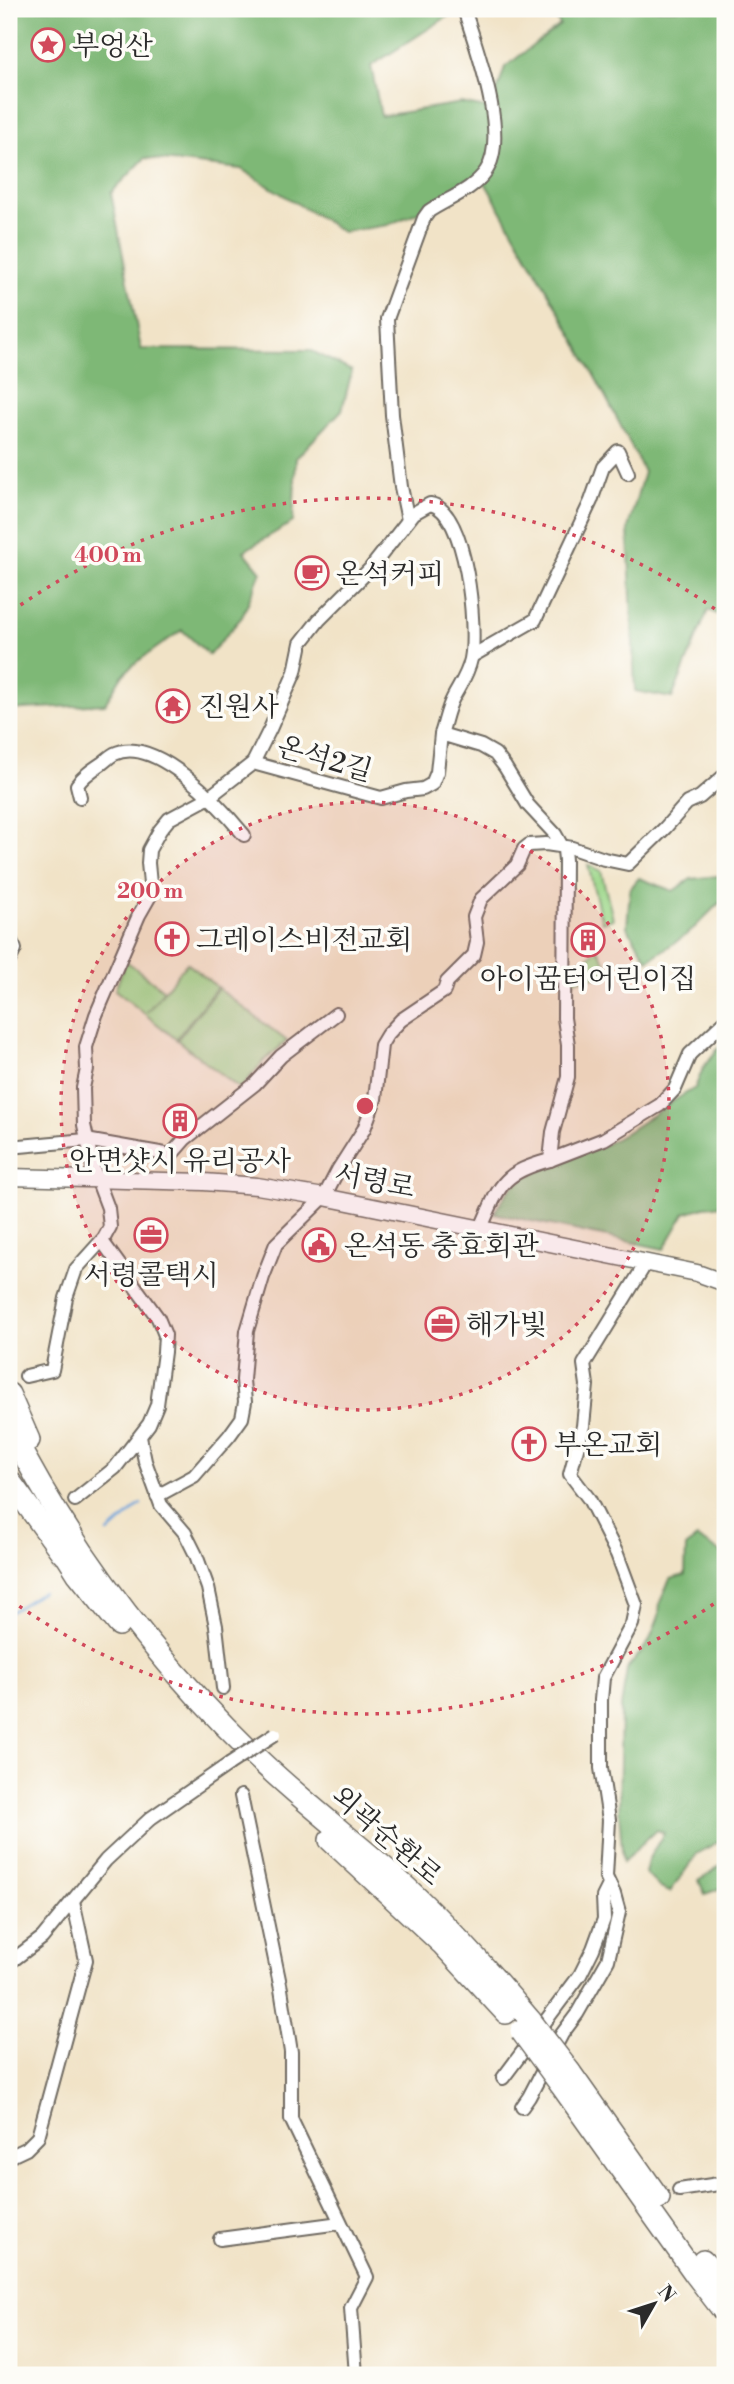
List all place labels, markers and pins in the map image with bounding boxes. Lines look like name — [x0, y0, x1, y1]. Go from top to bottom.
place icon: 부엉산 — [29, 26, 67, 64]
place label: 부엉산 — [72, 29, 153, 64]
cafe icon: 온석커피 — [293, 554, 331, 592]
place label: 온석커피 — [336, 557, 444, 592]
temple icon: 진원사 — [154, 687, 192, 725]
place label: 진원사 — [198, 690, 279, 725]
church icon: 그레이스비전교회 — [153, 920, 191, 958]
building icon: 아이꿈터어린이집 — [569, 921, 607, 959]
place label: 그레이스비전교회 — [196, 923, 412, 958]
place label: 아이꿈터어린이집 — [480, 962, 696, 997]
centre of rings — [353, 1094, 377, 1118]
building icon: 안면샷시 유리공사 — [161, 1102, 199, 1140]
place label: 안면샷시 유리공사 — [69, 1144, 291, 1179]
office icon: 서령콜택시 — [132, 1216, 170, 1254]
public building icon: 온석동 충효회관 — [300, 1226, 338, 1264]
place label: 온석동 충효회관 — [344, 1229, 539, 1264]
place label: 서령콜택시 — [83, 1258, 219, 1293]
office icon: 해가빛 — [423, 1305, 461, 1343]
place label: 해가빛 — [466, 1308, 547, 1343]
church icon: 부온교회 — [510, 1425, 548, 1463]
place label: 부온교회 — [554, 1428, 662, 1463]

